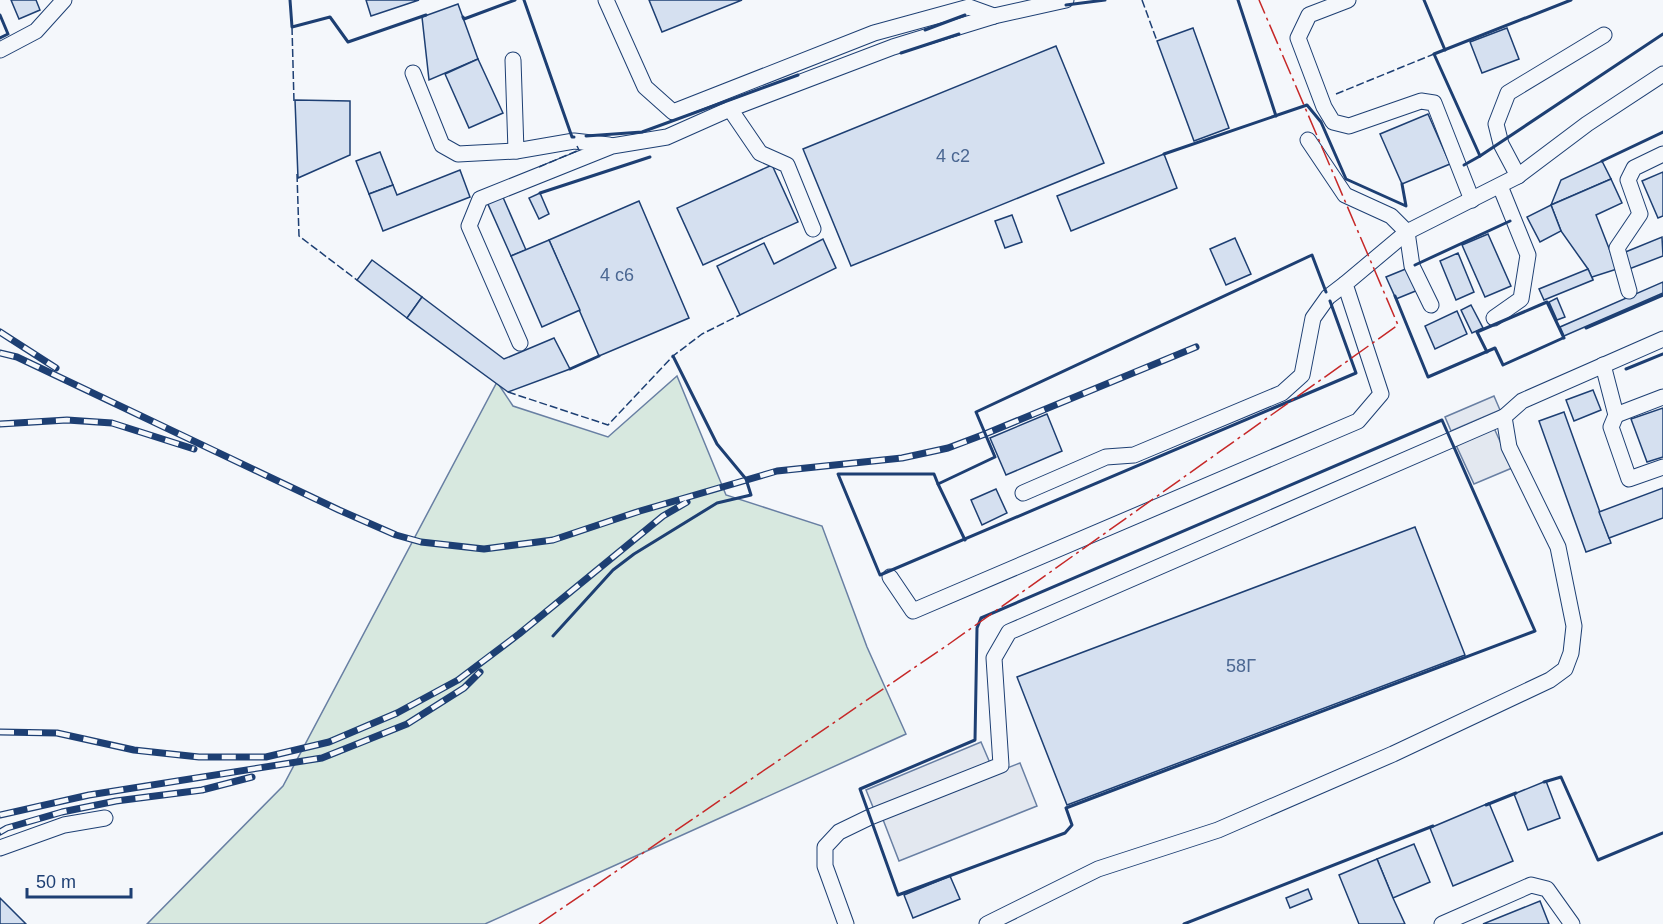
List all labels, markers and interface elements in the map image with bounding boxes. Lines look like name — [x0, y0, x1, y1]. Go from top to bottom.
house number: 4 с2 — [936, 146, 970, 166]
house number: 4 с6 — [600, 265, 634, 285]
house number: 58Г — [1226, 656, 1256, 676]
scale bar — [27, 861, 130, 899]
text: 50 m — [36, 872, 76, 892]

